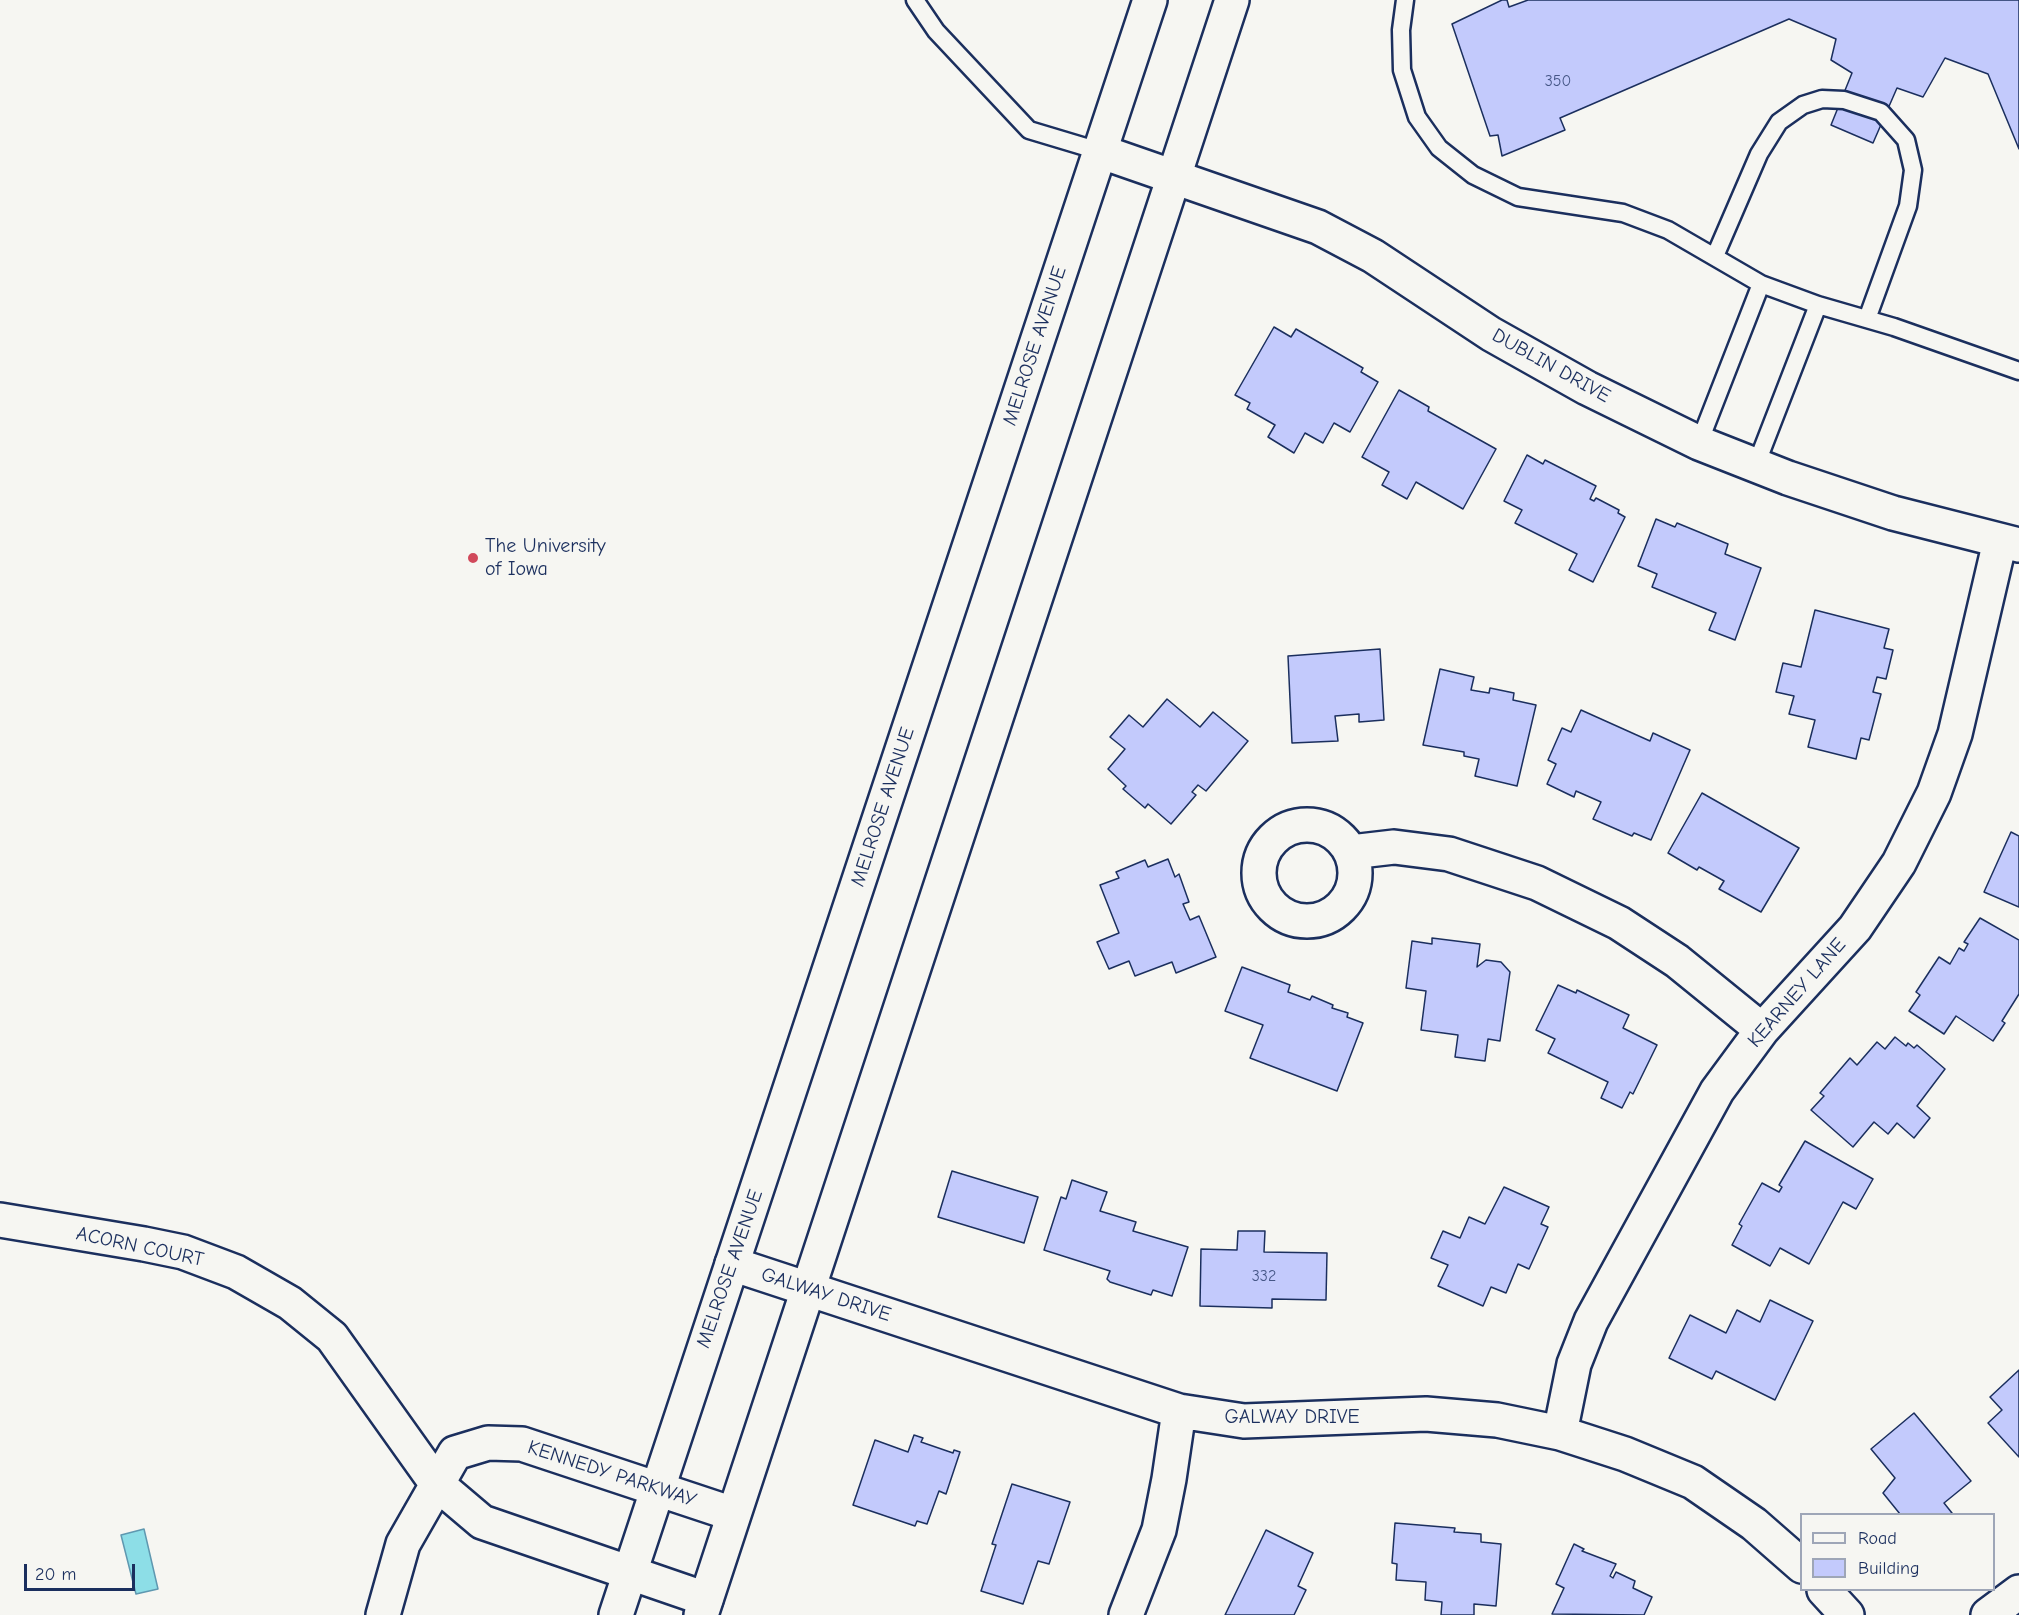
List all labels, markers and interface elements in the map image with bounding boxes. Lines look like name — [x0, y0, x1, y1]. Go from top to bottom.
house number: 350 — [1545, 71, 1571, 91]
street label: MELROSE AVENUE — [998, 263, 1072, 429]
street label: DUBLIN DRIVE — [1488, 324, 1614, 408]
place label: The University of Iowa — [485, 534, 606, 581]
marker: The University of Iowa — [466, 551, 480, 565]
street label: MELROSE AVENUE — [846, 724, 920, 890]
street label: KEARNEY LANE — [1743, 933, 1851, 1053]
street label: MELROSE AVENUE — [692, 1187, 768, 1351]
street label: ACORN COURT — [74, 1222, 206, 1272]
street label: GALWAY DRIVE — [758, 1263, 894, 1327]
house number: 332 — [1252, 1266, 1276, 1286]
street label: GALWAY DRIVE — [1224, 1405, 1360, 1429]
street label: KENNEDY PARKWAY — [525, 1435, 699, 1513]
legend — [1800, 1513, 1995, 1591]
text: Road — [1858, 1528, 1897, 1549]
scale bar — [27, 1552, 138, 1590]
text: Building — [1858, 1558, 1920, 1579]
text: 20 m — [35, 1564, 76, 1585]

